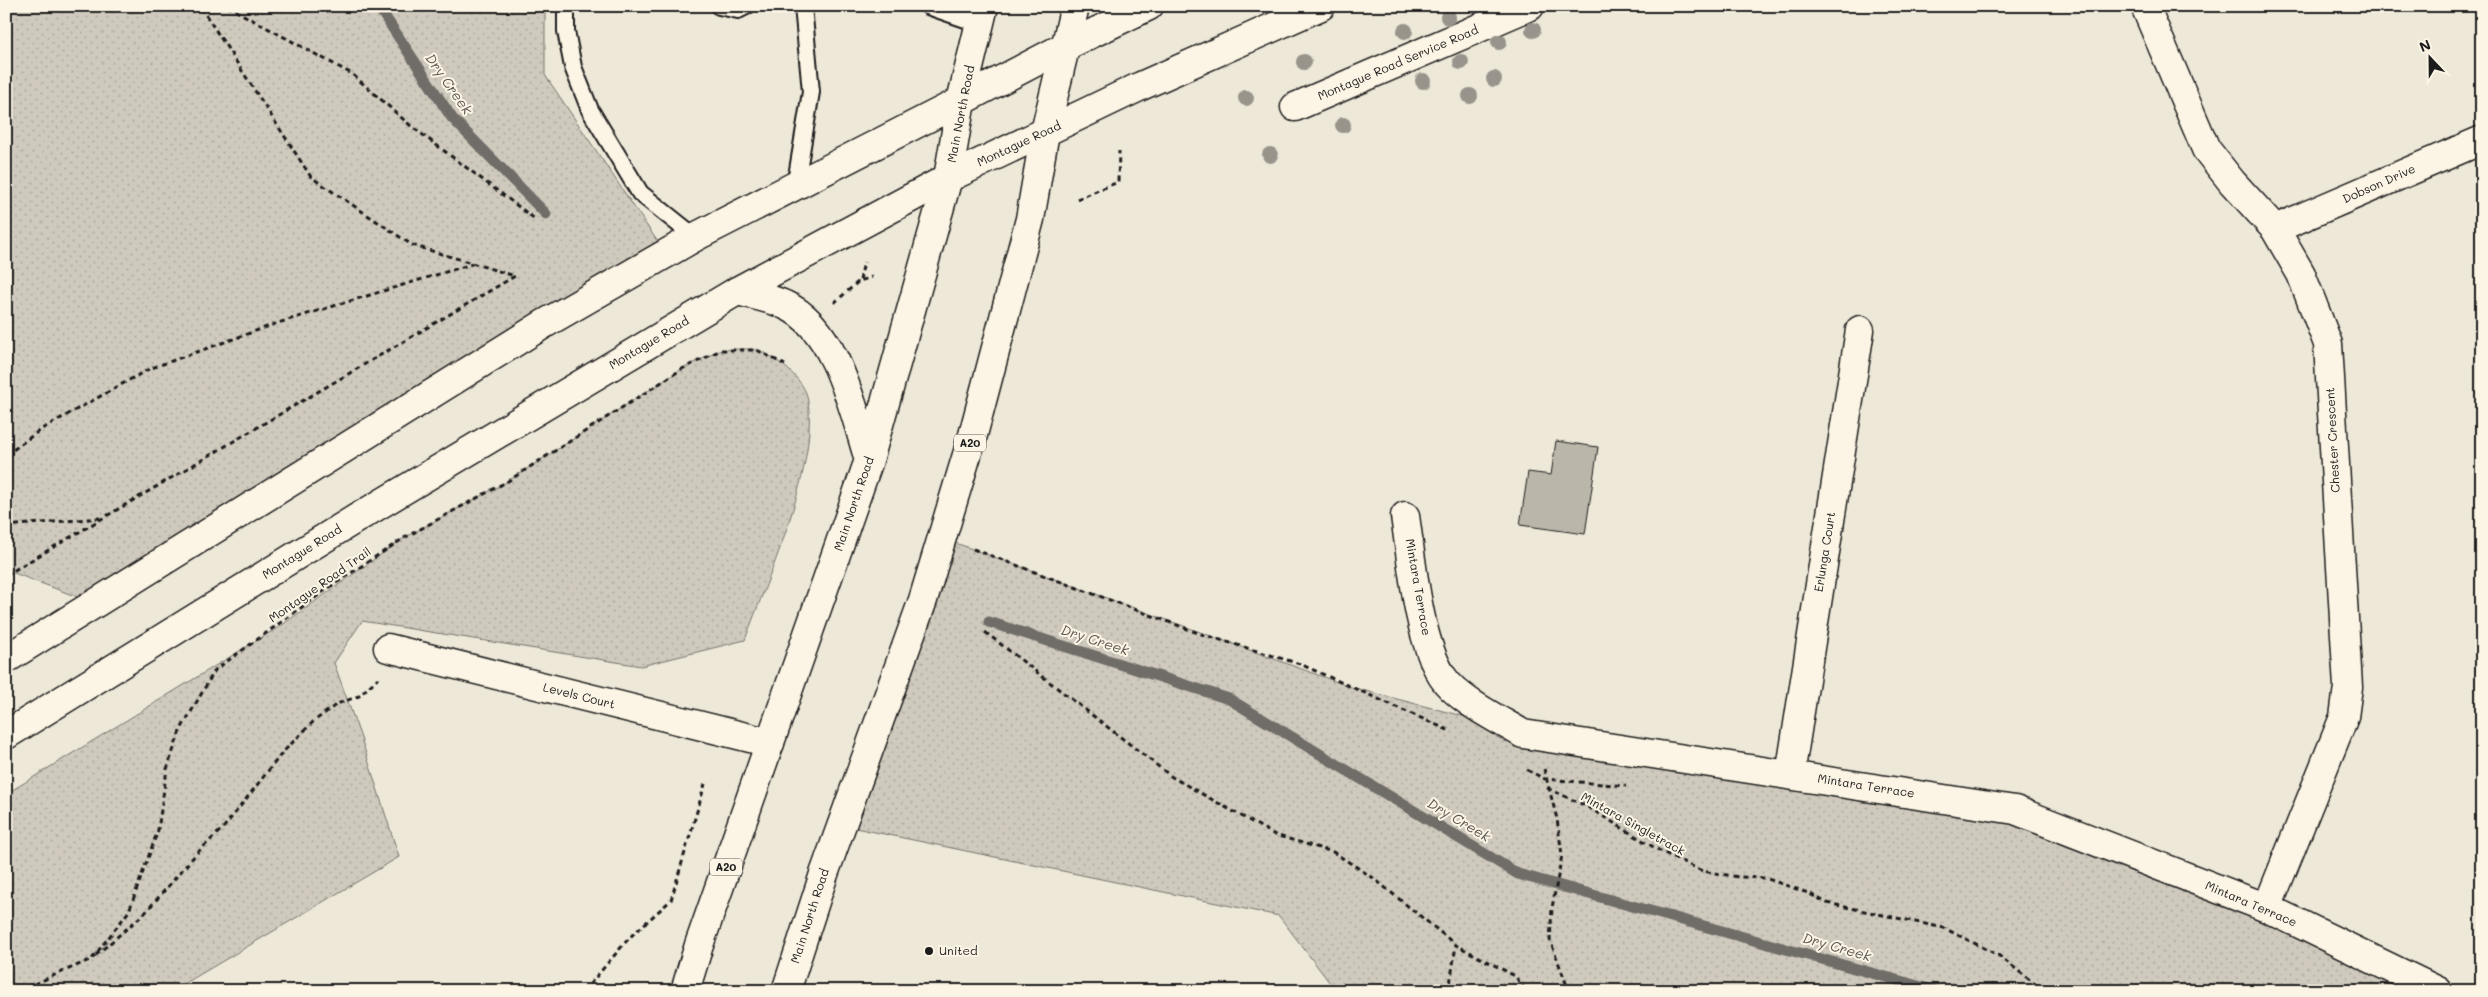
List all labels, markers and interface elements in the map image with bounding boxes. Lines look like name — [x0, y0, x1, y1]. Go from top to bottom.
street label: Montague Road Service Road — [1315, 21, 1481, 103]
north arrow — [2406, 32, 2456, 82]
text: N — [2416, 35, 2433, 56]
water label: Dry Creek — [421, 49, 478, 118]
street label: Main North Road — [943, 63, 977, 164]
street label: Montague Road — [974, 117, 1063, 170]
street label: Dobson Drive — [2340, 160, 2418, 206]
street label: Montague Road — [605, 312, 692, 372]
street label: Chester Crescent — [2321, 387, 2343, 493]
road number: A20 — [954, 434, 986, 452]
street label: Main North Road — [829, 454, 877, 553]
street label: Erlunga Court — [1810, 511, 1838, 593]
street label: Montague Road — [259, 520, 345, 582]
street label: Mintara Terrace — [1403, 537, 1435, 637]
street label: Montague Road Trail — [265, 543, 374, 626]
water label: Dry Creek — [1059, 620, 1132, 660]
street label: Levels Court — [542, 678, 617, 712]
street label: Mintara Terrace — [1816, 769, 1916, 801]
street label: Mintara Singletrack — [1579, 788, 1688, 858]
water label: Dry Creek — [1424, 793, 1495, 846]
road number: A20 — [710, 859, 742, 876]
street label: Main North Road — [786, 866, 832, 965]
street label: Mintara Terrace — [2203, 877, 2300, 930]
water label: Dry Creek — [1801, 928, 1874, 965]
place label: United — [939, 942, 978, 958]
marker: United — [923, 945, 935, 957]

